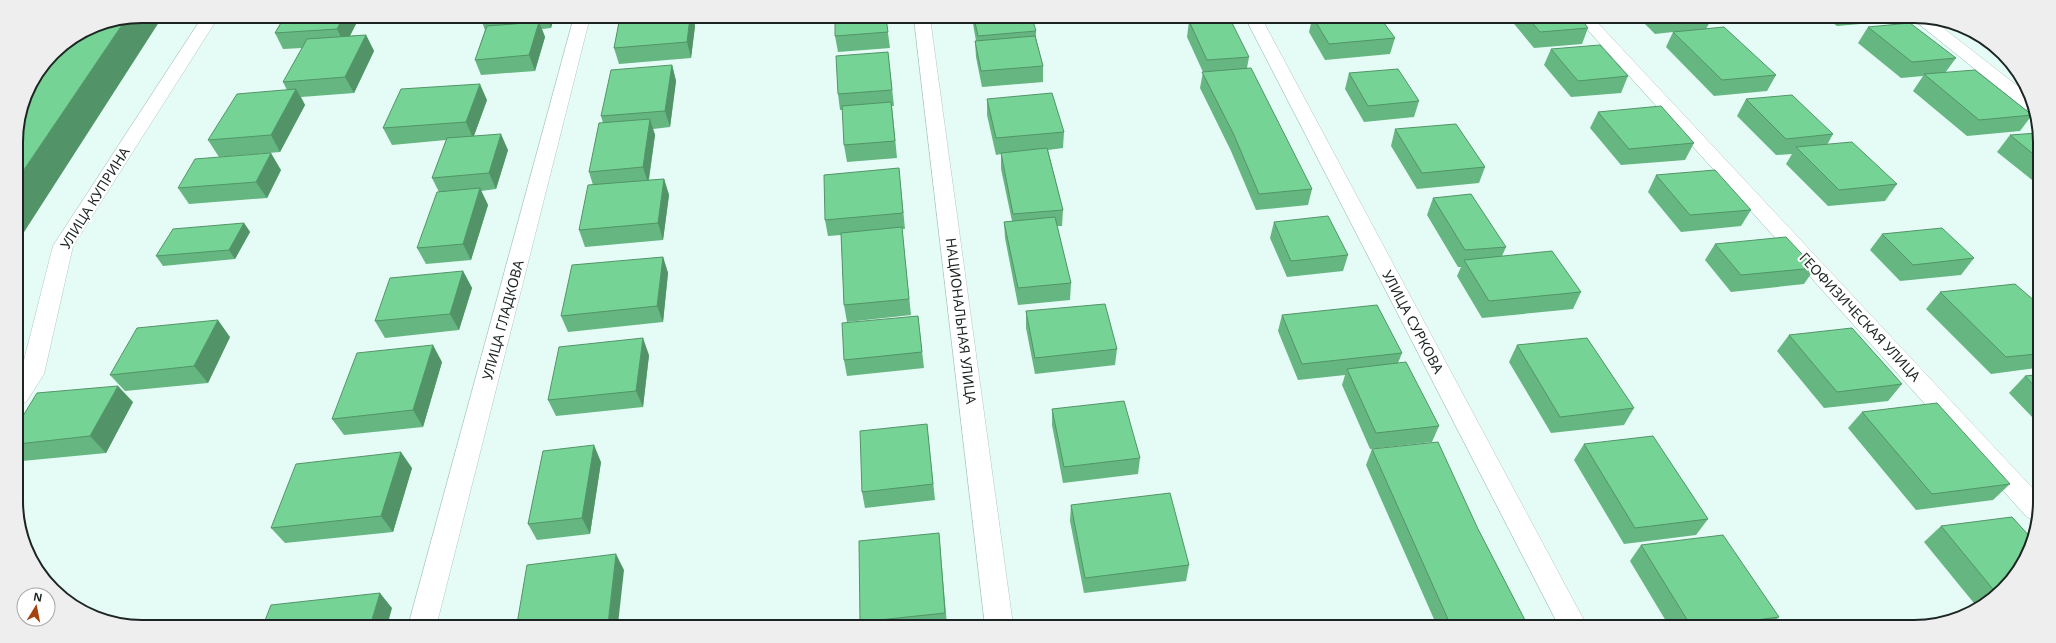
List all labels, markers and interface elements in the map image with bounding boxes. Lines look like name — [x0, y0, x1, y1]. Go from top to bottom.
street label: УЛИЦА КУПРИНА — [56, 143, 134, 252]
street label: НАЦИОНАЛЬНАЯ УЛИЦА — [942, 237, 981, 405]
street label: ГЕОФИЗИЧЕСКАЯ УЛИЦА — [1796, 248, 1925, 385]
street label: УЛИЦА ГЛАДКОВА — [477, 258, 528, 382]
street label: УЛИЦА СУРКОВА — [1378, 267, 1449, 377]
north arrow — [16, 587, 56, 627]
text: N — [32, 588, 44, 605]

